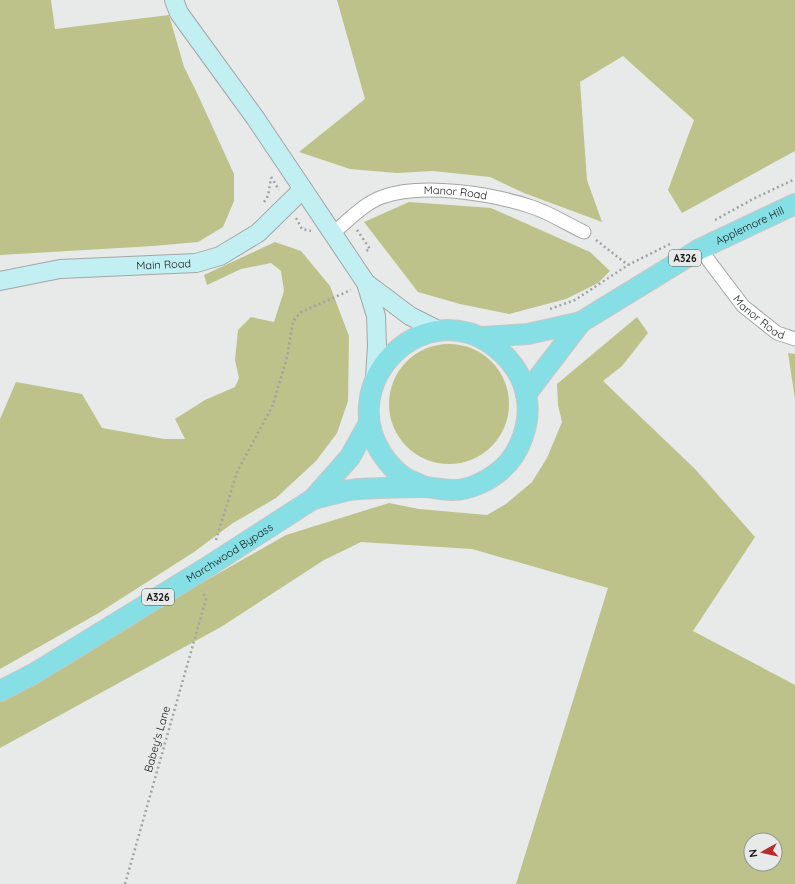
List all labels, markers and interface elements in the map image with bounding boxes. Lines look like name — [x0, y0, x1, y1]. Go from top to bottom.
street label: Manor Road — [424, 183, 488, 203]
street label: Applemore Hill — [713, 203, 786, 248]
road number: A326 — [669, 250, 701, 266]
street label: Main Road — [136, 256, 191, 273]
street label: Manor Road — [730, 292, 787, 342]
street label: Marchwood Bypass — [183, 520, 275, 585]
road number: A326 — [142, 589, 174, 605]
street label: Babey's Lane — [141, 704, 173, 774]
north arrow — [743, 832, 783, 872]
text: N — [746, 848, 761, 858]

